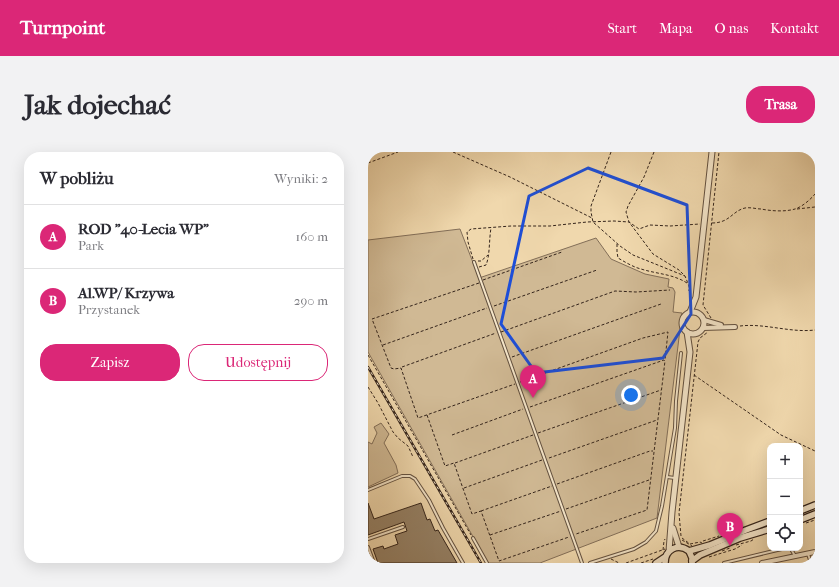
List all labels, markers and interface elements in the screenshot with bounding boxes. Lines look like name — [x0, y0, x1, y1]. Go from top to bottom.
text: Turnpoint — [20, 17, 105, 39]
text: Start — [607, 20, 637, 37]
text: Mapa — [659, 20, 692, 37]
text: O nas — [714, 20, 748, 37]
text: Kontakt — [770, 20, 819, 37]
button: Trasa — [746, 86, 815, 123]
text: Jak dojechać — [24, 88, 171, 121]
text: W pobliżu — [40, 168, 114, 188]
text: Wyniki: 2 — [274, 171, 328, 186]
text: ROD "40-Lecia WP" — [78, 220, 209, 238]
text: A — [49, 229, 57, 244]
text: 160 m — [296, 229, 328, 244]
text: Park — [78, 238, 104, 253]
text: Al.WP/ Krzywa — [78, 284, 174, 302]
text: B — [49, 293, 57, 308]
text: 290 m — [294, 293, 328, 308]
text: Przystanek — [78, 302, 140, 317]
button: Zapisz — [40, 344, 180, 381]
button: Udostępnij — [188, 344, 328, 381]
pin: A — [520, 365, 546, 398]
your location — [621, 385, 641, 405]
map controls — [767, 443, 803, 551]
button: + — [767, 443, 803, 479]
button: − — [767, 479, 803, 515]
pin: B — [717, 513, 743, 546]
button: locate — [767, 515, 803, 551]

